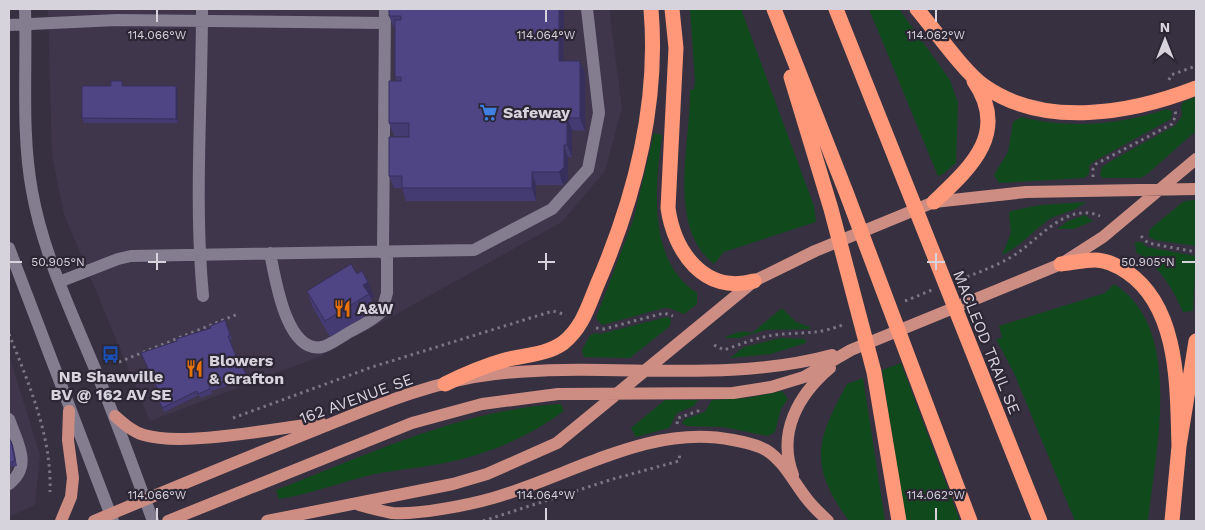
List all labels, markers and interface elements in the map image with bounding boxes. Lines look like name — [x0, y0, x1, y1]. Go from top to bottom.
north arrow — [1140, 15, 1190, 65]
text: N — [1160, 19, 1170, 35]
text: 114.066°W — [128, 28, 187, 42]
text: 114.064°W — [517, 28, 576, 42]
text: 114.062°W — [907, 28, 966, 42]
supermarket icon: Safeway — [479, 102, 499, 122]
place label: Safeway — [503, 103, 571, 122]
text: 50.905°N — [31, 255, 85, 269]
text: 50.905°N — [1121, 255, 1175, 269]
street label: MACLEOD TRAIL SE — [949, 267, 1024, 417]
restaurant icon: A&W — [333, 298, 353, 318]
place label: A&W — [357, 299, 394, 318]
bus stop icon: NB Shawville BV @ 162 AV SE — [101, 345, 121, 365]
place label: Blowers & Grafton — [209, 351, 284, 388]
restaurant icon: Blowers & Grafton — [185, 359, 205, 379]
place label: NB Shawville BV @ 162 AV SE — [51, 367, 171, 404]
street label: 162 AVENUE SE — [297, 369, 416, 428]
text: 114.066°W — [128, 488, 187, 502]
text: 114.064°W — [517, 488, 576, 502]
text: 114.062°W — [907, 488, 966, 502]

